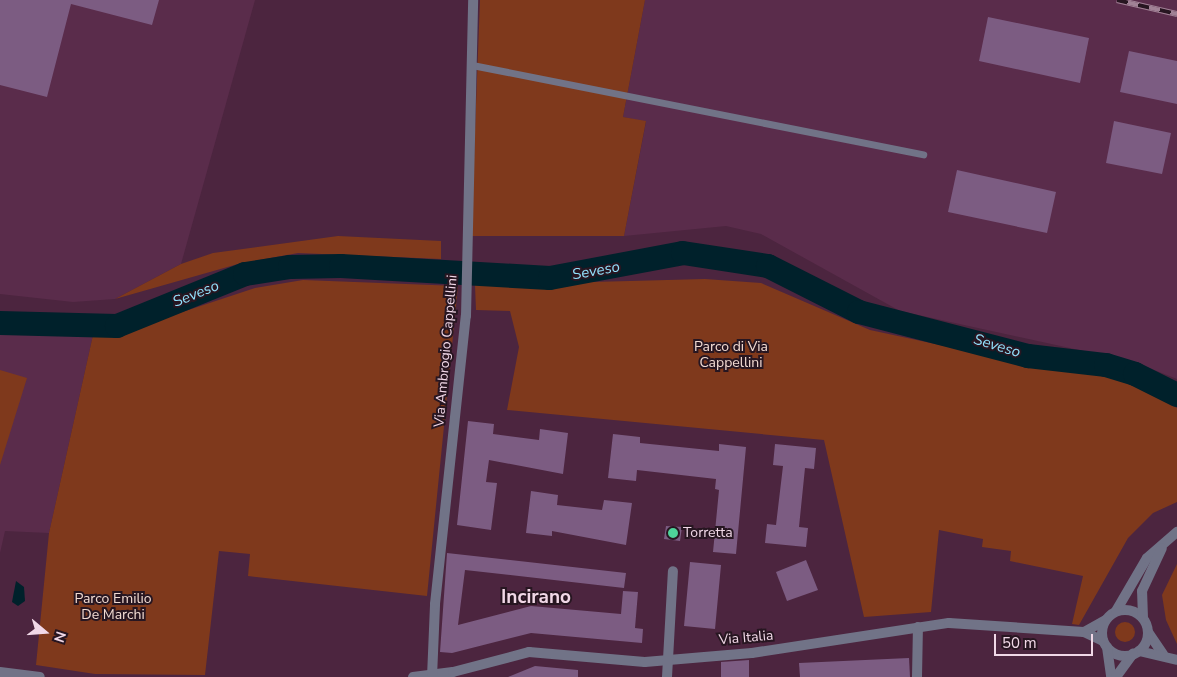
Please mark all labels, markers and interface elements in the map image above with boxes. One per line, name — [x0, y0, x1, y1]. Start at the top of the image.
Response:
water label: Seveso — [571, 258, 621, 284]
street label: Via Ambrogio Cappellini — [431, 274, 461, 428]
water label: Seveso — [170, 277, 222, 311]
water label: Seveso — [971, 330, 1023, 362]
park label: Parco di Via Cappellini — [694, 339, 768, 372]
place label: Torretta — [683, 525, 733, 541]
marker: Torretta — [667, 527, 679, 539]
district label: Incirano — [501, 587, 571, 609]
park label: Parco Emilio De Marchi — [74, 591, 152, 624]
north arrow — [20, 607, 70, 657]
scale bar — [997, 624, 1096, 656]
street label: Via Italia — [718, 627, 774, 649]
text: N — [49, 629, 70, 645]
text: 50 m — [1002, 633, 1037, 653]

